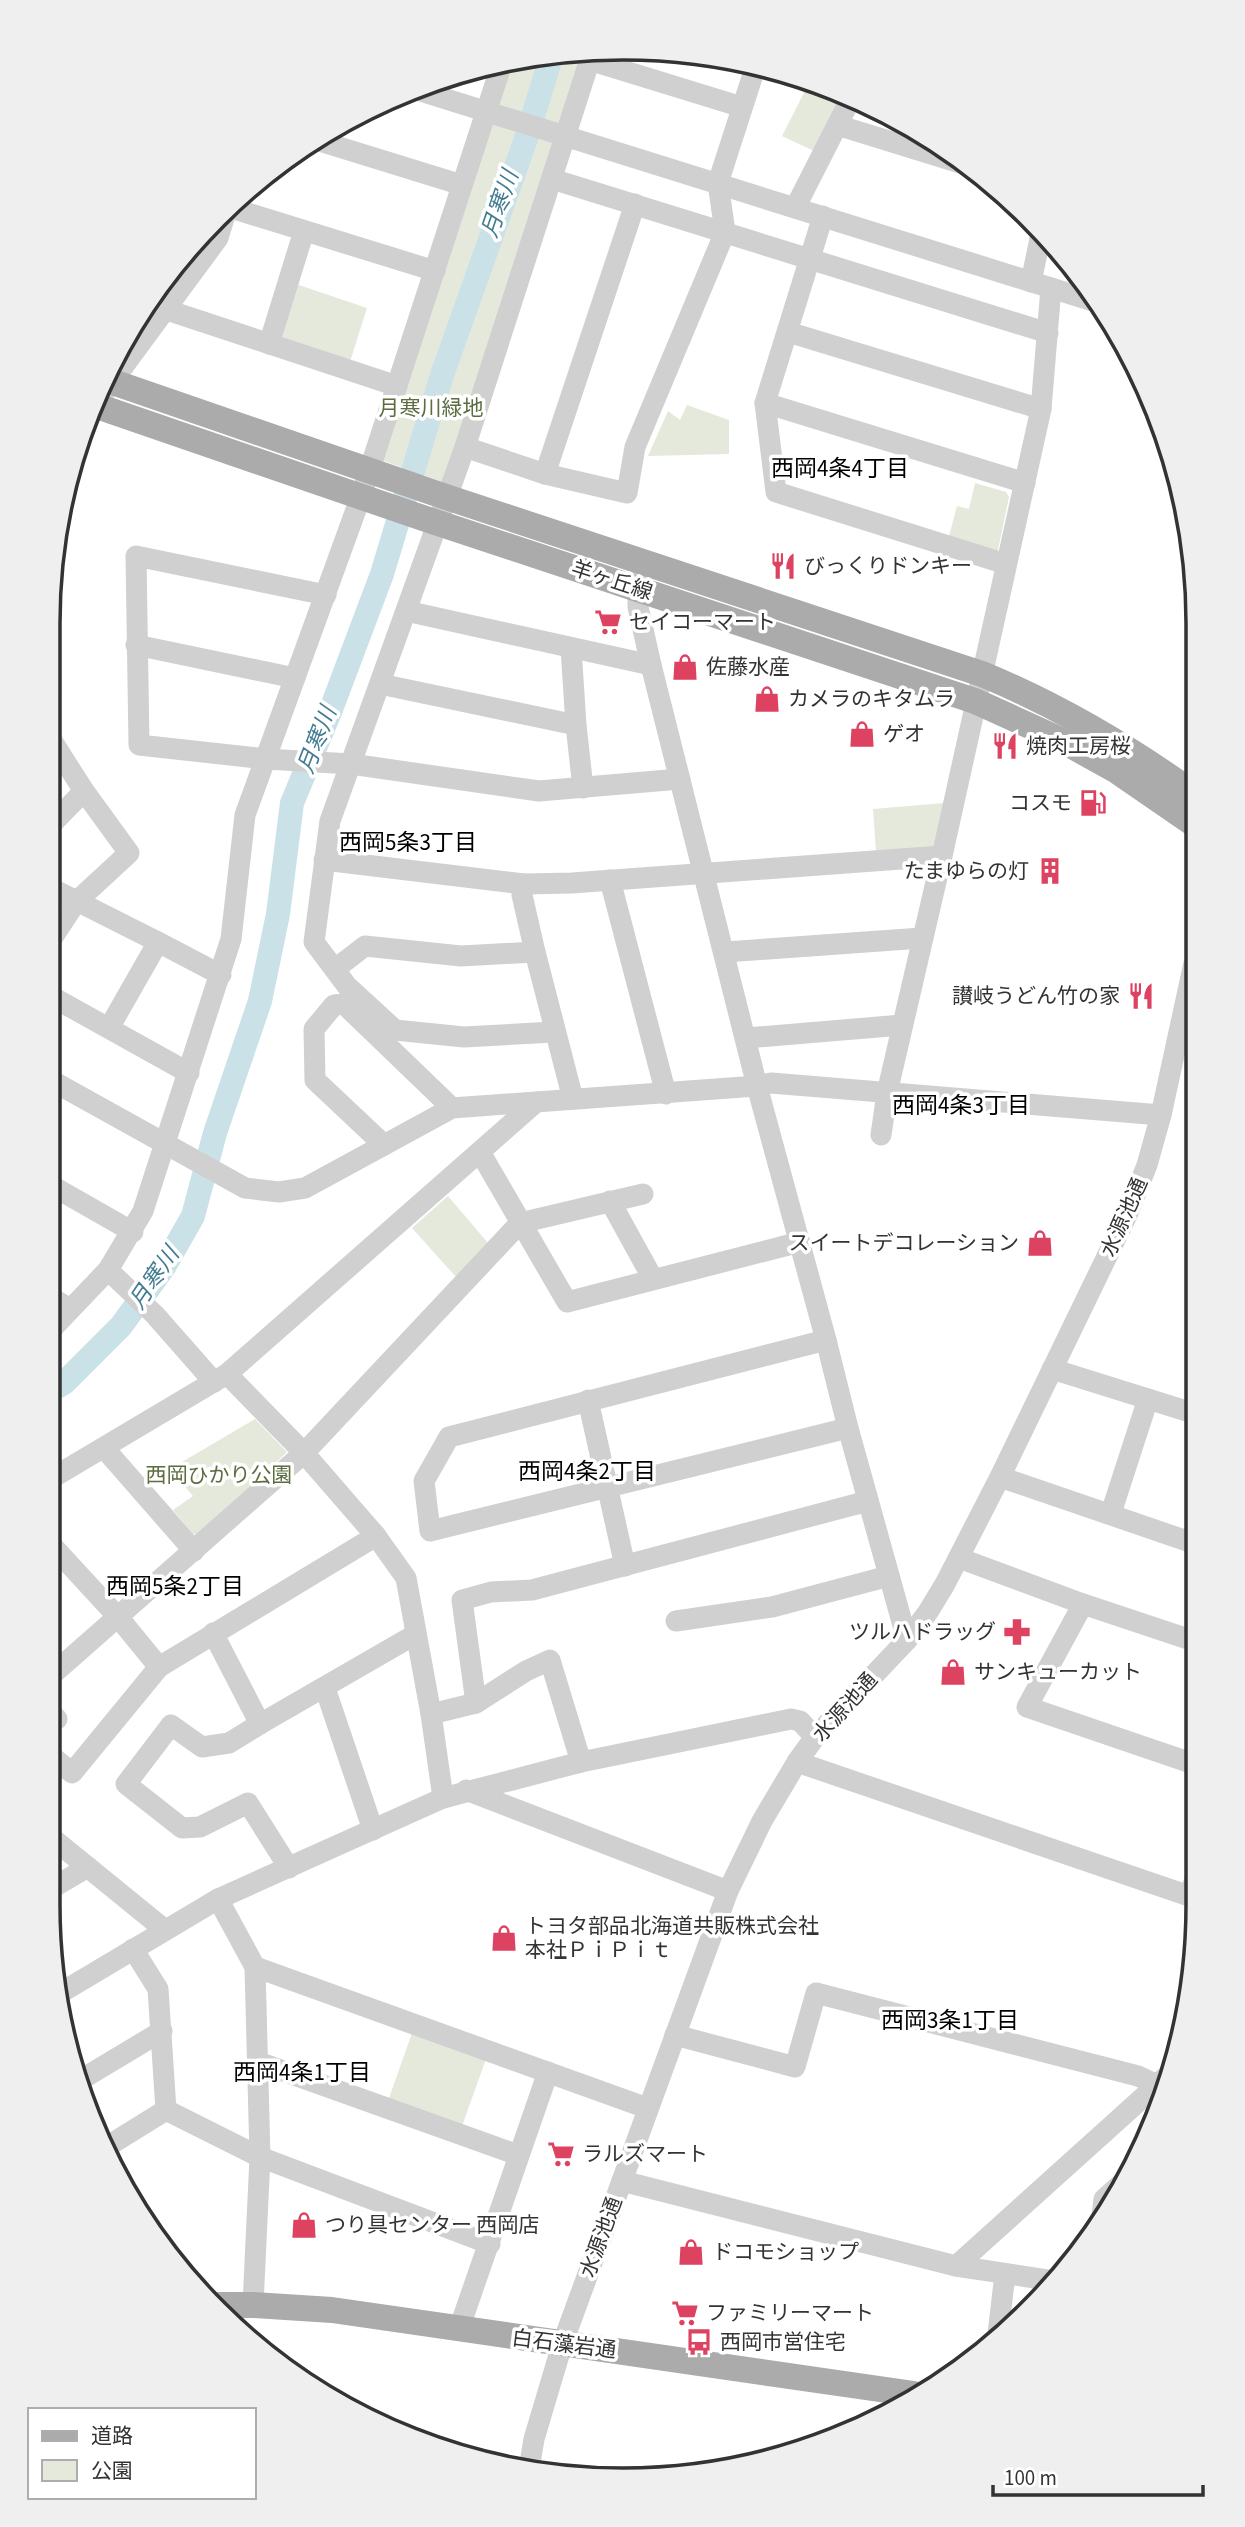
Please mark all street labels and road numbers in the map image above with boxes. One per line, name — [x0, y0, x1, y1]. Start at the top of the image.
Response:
street label: 羊ヶ丘線 — [567, 553, 657, 607]
street label: 水源池通 — [1093, 1173, 1155, 1261]
street label: 水源池通 — [806, 1666, 884, 1748]
street label: 水源池通 — [573, 2192, 629, 2282]
street label: 白石藻岩通 — [510, 2323, 618, 2365]

